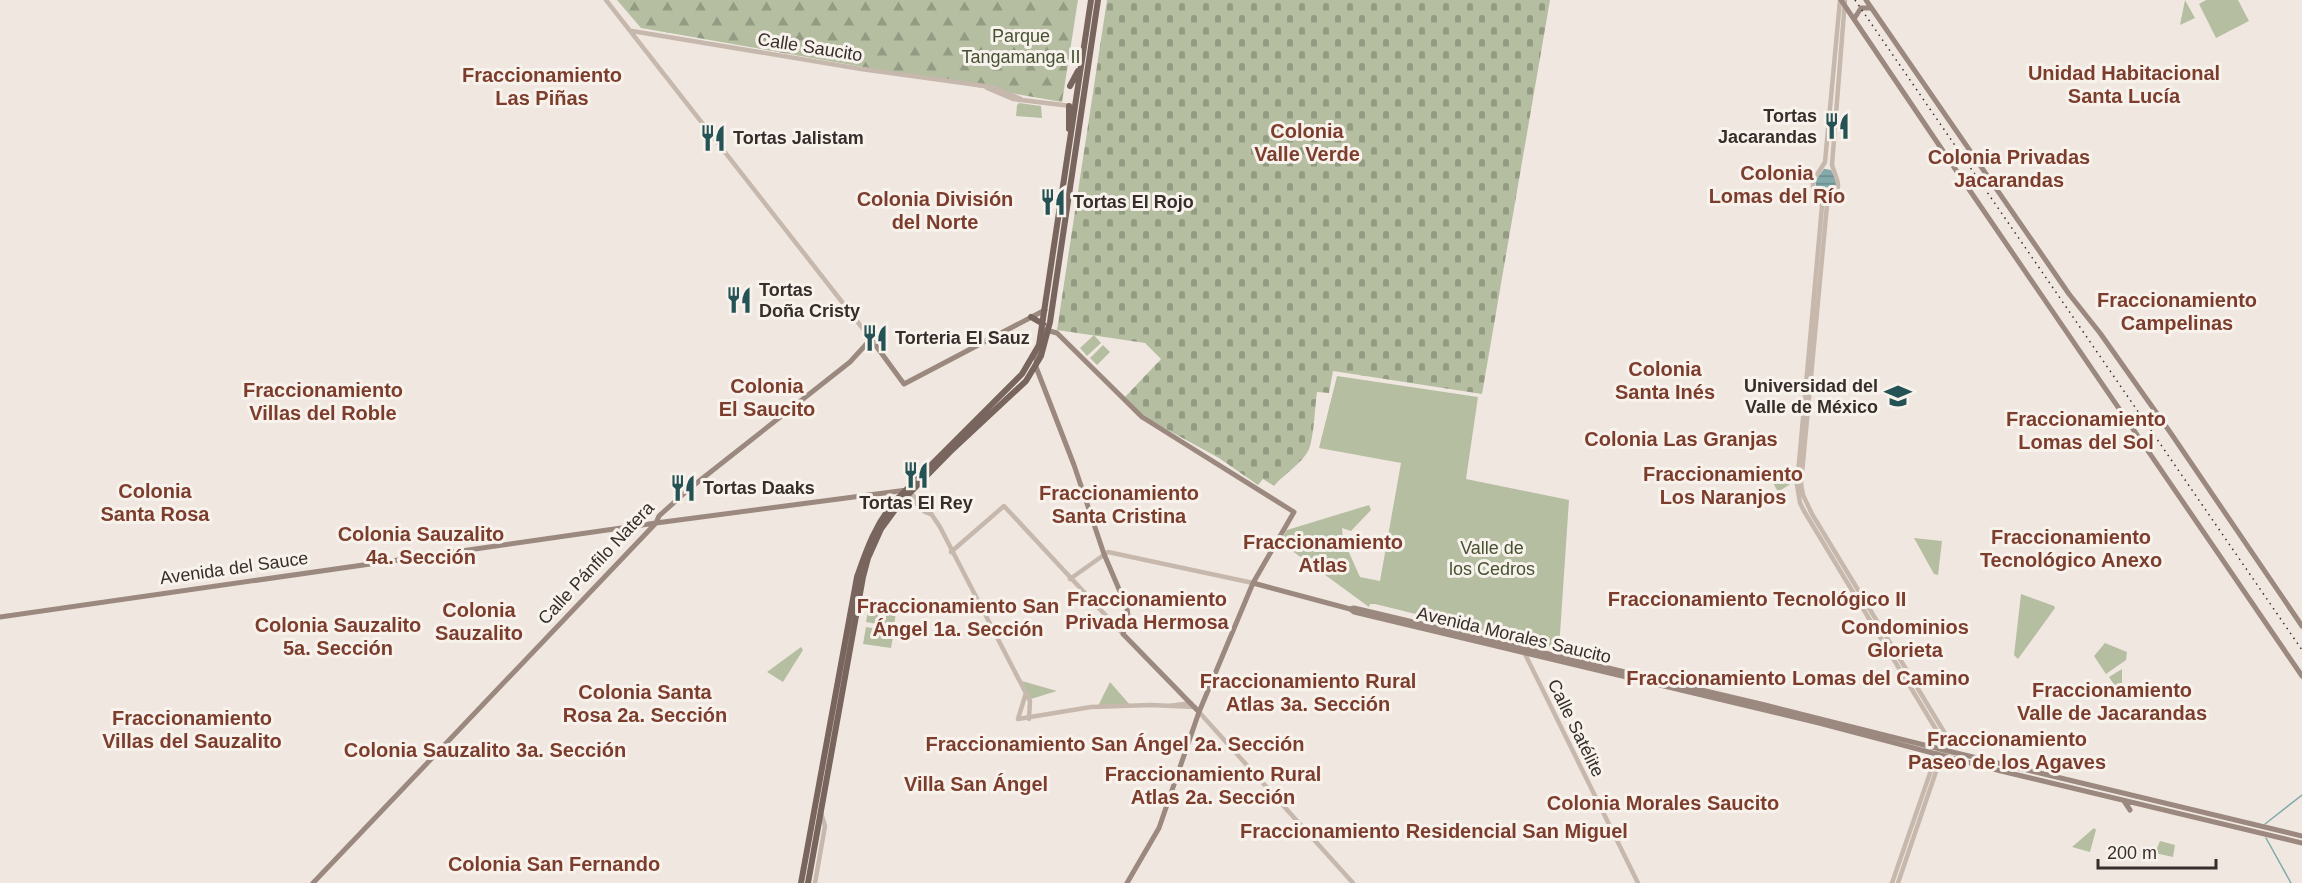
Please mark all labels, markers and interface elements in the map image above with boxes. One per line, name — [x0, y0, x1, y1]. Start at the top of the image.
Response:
park label: Parque Tangamanga II — [961, 26, 1081, 67]
street label: Calle Saucito — [756, 29, 864, 65]
district label: Unidad Habitacional Santa Lucía — [2028, 62, 2220, 107]
district label: Fraccionamiento Las Piñas — [462, 64, 622, 109]
place label: Tortas Jacarandas — [1718, 106, 1817, 147]
restaurant icon: Tortas Jacarandas — [1822, 111, 1852, 141]
district label: Colonia Valle Verde — [1254, 120, 1360, 165]
restaurant icon: Tortas Jalistam — [698, 123, 728, 153]
place label: Tortas Jalistam — [733, 128, 864, 148]
district label: Colonia Privadas Jacarandas — [1928, 146, 2090, 191]
district label: Colonia Lomas del Río — [1709, 162, 1845, 207]
restaurant icon: Tortas El Rojo — [1038, 187, 1068, 217]
district label: Colonia División del Norte — [857, 188, 1013, 233]
place label: Tortas El Rojo — [1073, 192, 1194, 212]
place label: Tortas Doña Cristy — [759, 280, 860, 321]
restaurant icon: Tortas Doña Cristy — [724, 285, 754, 315]
district label: Fraccionamiento Campelinas — [2097, 289, 2257, 334]
restaurant icon: Torteria El Sauz — [860, 323, 890, 353]
place label: Torteria El Sauz — [895, 328, 1030, 348]
district label: Colonia Santa Inés — [1615, 358, 1715, 403]
district label: Colonia El Saucito — [719, 375, 815, 420]
place label: Universidad del Valle de México — [1744, 376, 1878, 417]
district label: Fraccionamiento Villas del Roble — [243, 379, 403, 424]
school or university icon: Universidad del Valle de México — [1883, 381, 1913, 411]
district label: Fraccionamiento Lomas del Sol — [2006, 408, 2166, 453]
district label: Colonia Las Granjas — [1584, 428, 1778, 450]
restaurant icon: Tortas El Rey — [901, 460, 931, 490]
district label: Fraccionamiento Los Naranjos — [1643, 463, 1803, 508]
restaurant icon: Tortas Daaks — [668, 473, 698, 503]
place label: Tortas Daaks — [703, 478, 815, 498]
district label: Colonia Santa Rosa — [101, 480, 210, 525]
district label: Fraccionamiento Santa Cristina — [1039, 482, 1199, 527]
place label: Tortas El Rey — [859, 493, 973, 513]
street label: Calle Pánfilo Natera — [534, 497, 659, 628]
district label: Colonia Sauzalito 4a. Sección — [338, 523, 504, 568]
district label: Fraccionamiento Tecnológico Anexo — [1980, 526, 2162, 571]
district label: Fraccionamiento Atlas — [1243, 531, 1403, 576]
park label: Valle de los Cedros — [1449, 538, 1535, 579]
street label: Avenida del Sauce — [158, 548, 310, 588]
district label: Fraccionamiento Privada Hermosa — [1065, 588, 1230, 633]
district label: Fraccionamiento Tecnológico II — [1608, 588, 1906, 610]
district label: Fraccionamiento San Ángel 1a. Sección — [857, 595, 1059, 640]
district label: Colonia Sauzalito — [435, 599, 523, 644]
street label: Avenida Morales Saucito — [1415, 603, 1613, 667]
district label: Colonia Sauzalito 5a. Sección — [255, 614, 421, 659]
district label: Condominios Glorieta — [1841, 616, 1969, 661]
district label: Fraccionamiento Lomas del Camino — [1626, 667, 1970, 689]
district label: Fraccionamiento Rural Atlas 3a. Sección — [1200, 670, 1416, 715]
street label: Calle Satélite — [1544, 676, 1608, 780]
district label: Fraccionamiento Valle de Jacarandas — [2017, 679, 2207, 724]
district label: Colonia Santa Rosa 2a. Sección — [563, 681, 727, 726]
district label: Fraccionamiento Villas del Sauzalito — [102, 707, 282, 752]
district label: Fraccionamiento Paseo de los Agaves — [1908, 728, 2106, 773]
district label: Fraccionamiento San Ángel 2a. Sección — [925, 733, 1305, 755]
district label: Colonia Sauzalito 3a. Sección — [344, 739, 626, 761]
district label: Fraccionamiento Rural Atlas 2a. Sección — [1105, 763, 1321, 808]
district label: Villa San Ángel — [904, 773, 1048, 795]
district label: Colonia Morales Saucito — [1547, 792, 1779, 814]
district label: Fraccionamiento Residencial San Miguel — [1240, 820, 1628, 842]
scale bar — [2098, 832, 2216, 870]
text: 200 m — [2107, 843, 2157, 863]
district label: Colonia San Fernando — [448, 853, 660, 875]

